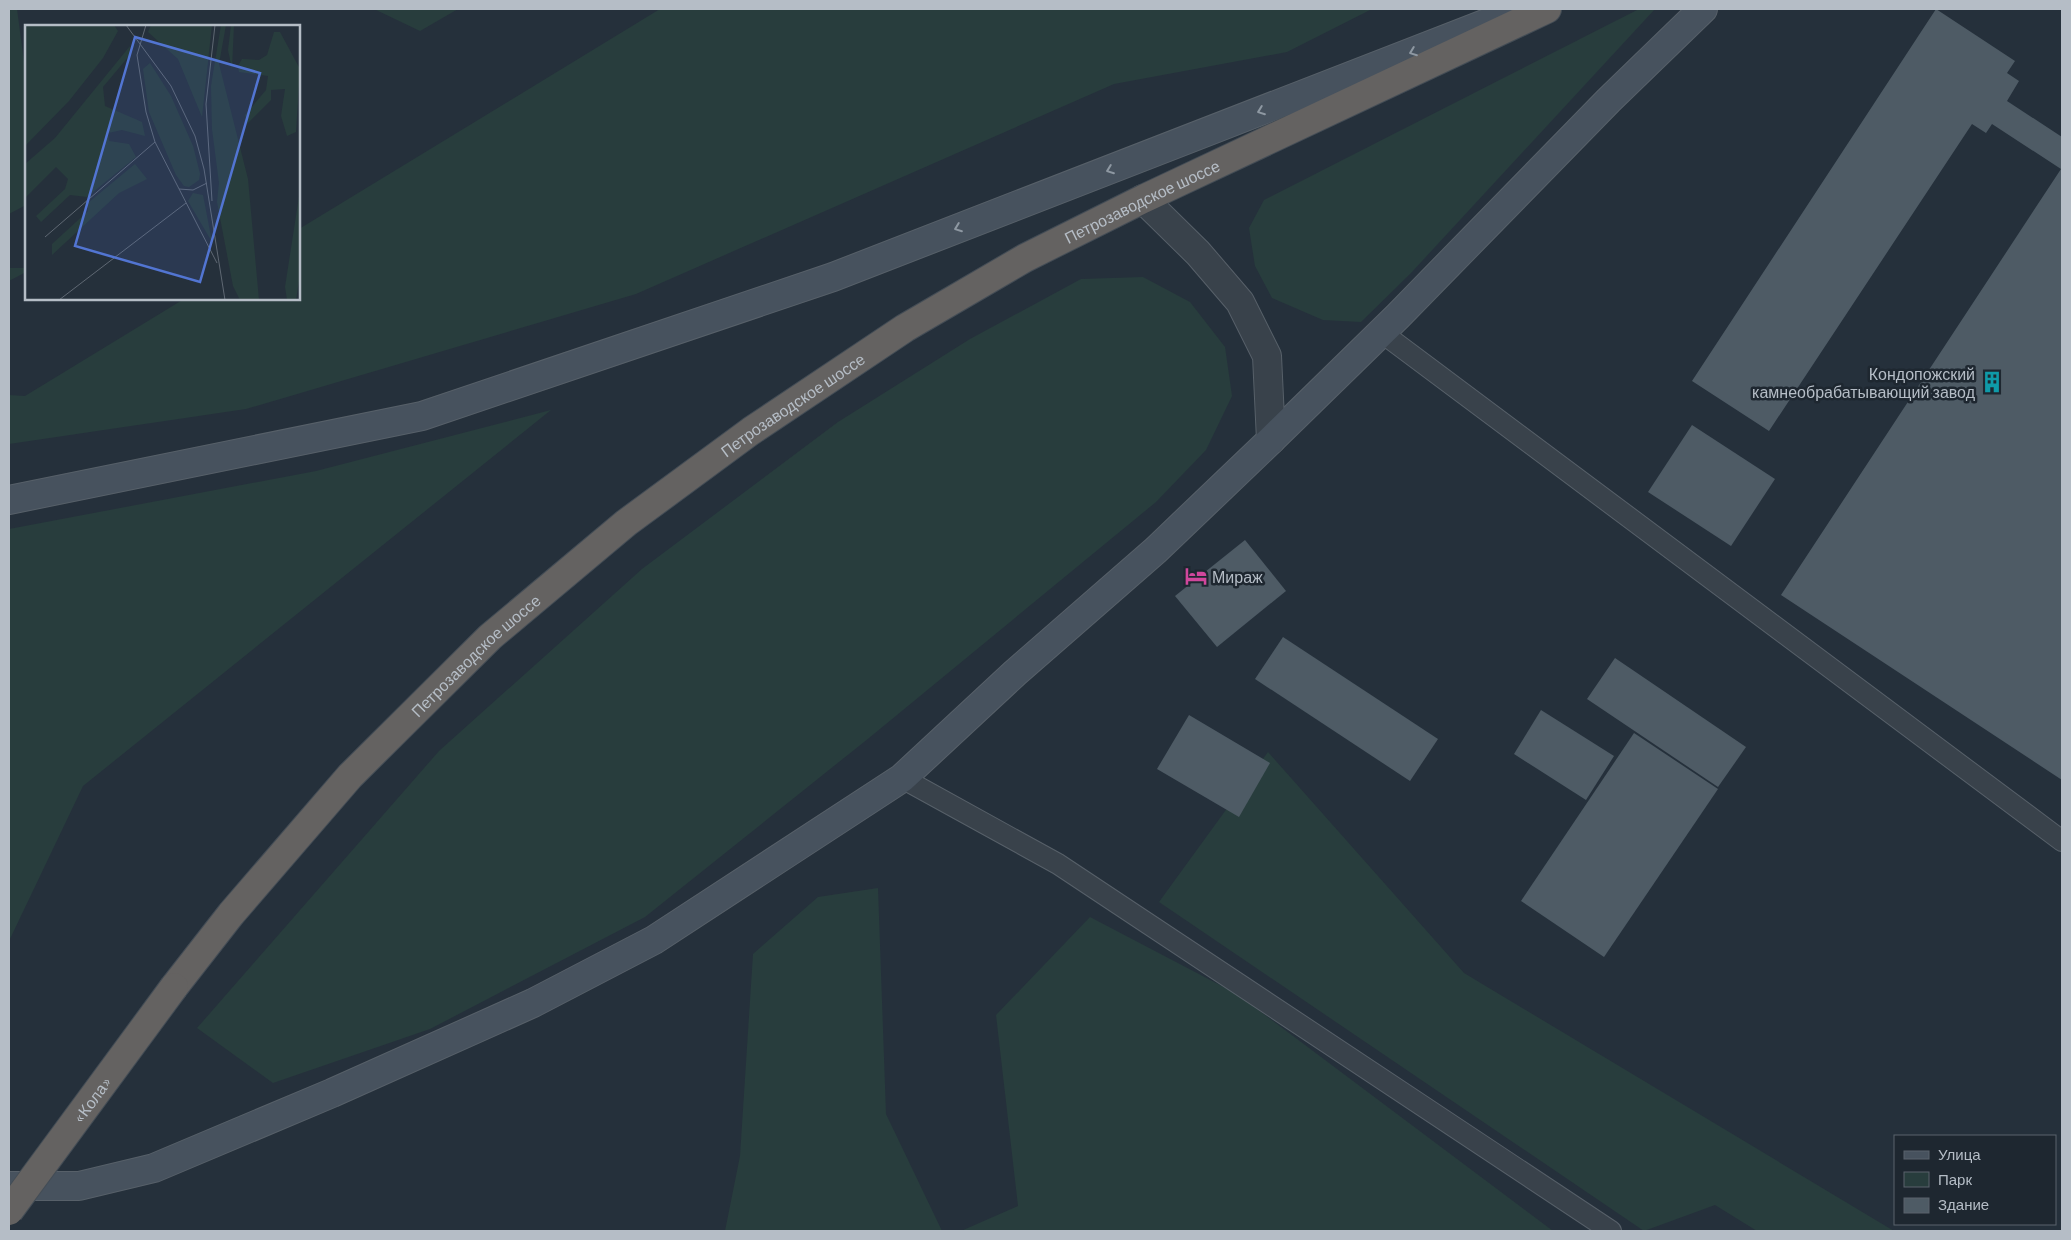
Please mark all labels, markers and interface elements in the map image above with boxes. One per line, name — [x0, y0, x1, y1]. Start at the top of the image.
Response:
inset map — [25, 25, 300, 300]
one-way arrow — [1409, 46, 1418, 56]
one-way arrow — [1257, 105, 1266, 115]
street label: Петрозаводское шоссе — [1061, 155, 1222, 246]
one-way arrow — [1106, 163, 1115, 174]
one-way arrow — [955, 223, 963, 233]
street label: Петрозаводское шоссе — [716, 348, 868, 460]
place label: Кондопожский камнеобрабатывающий завод — [1752, 364, 1976, 401]
building icon: Кондопожский камнеобрабатывающий завод — [1979, 369, 2005, 395]
hotel icon: Мираж — [1183, 563, 1209, 589]
place label: Мираж — [1212, 567, 1263, 586]
street label: Петрозаводское шоссе — [407, 590, 544, 720]
street label: «Кола» — [68, 1072, 115, 1126]
legend — [1894, 1135, 2056, 1225]
text: Улица — [1938, 1145, 1981, 1163]
text: Парк — [1938, 1170, 1972, 1188]
text: Здание — [1938, 1195, 1989, 1213]

